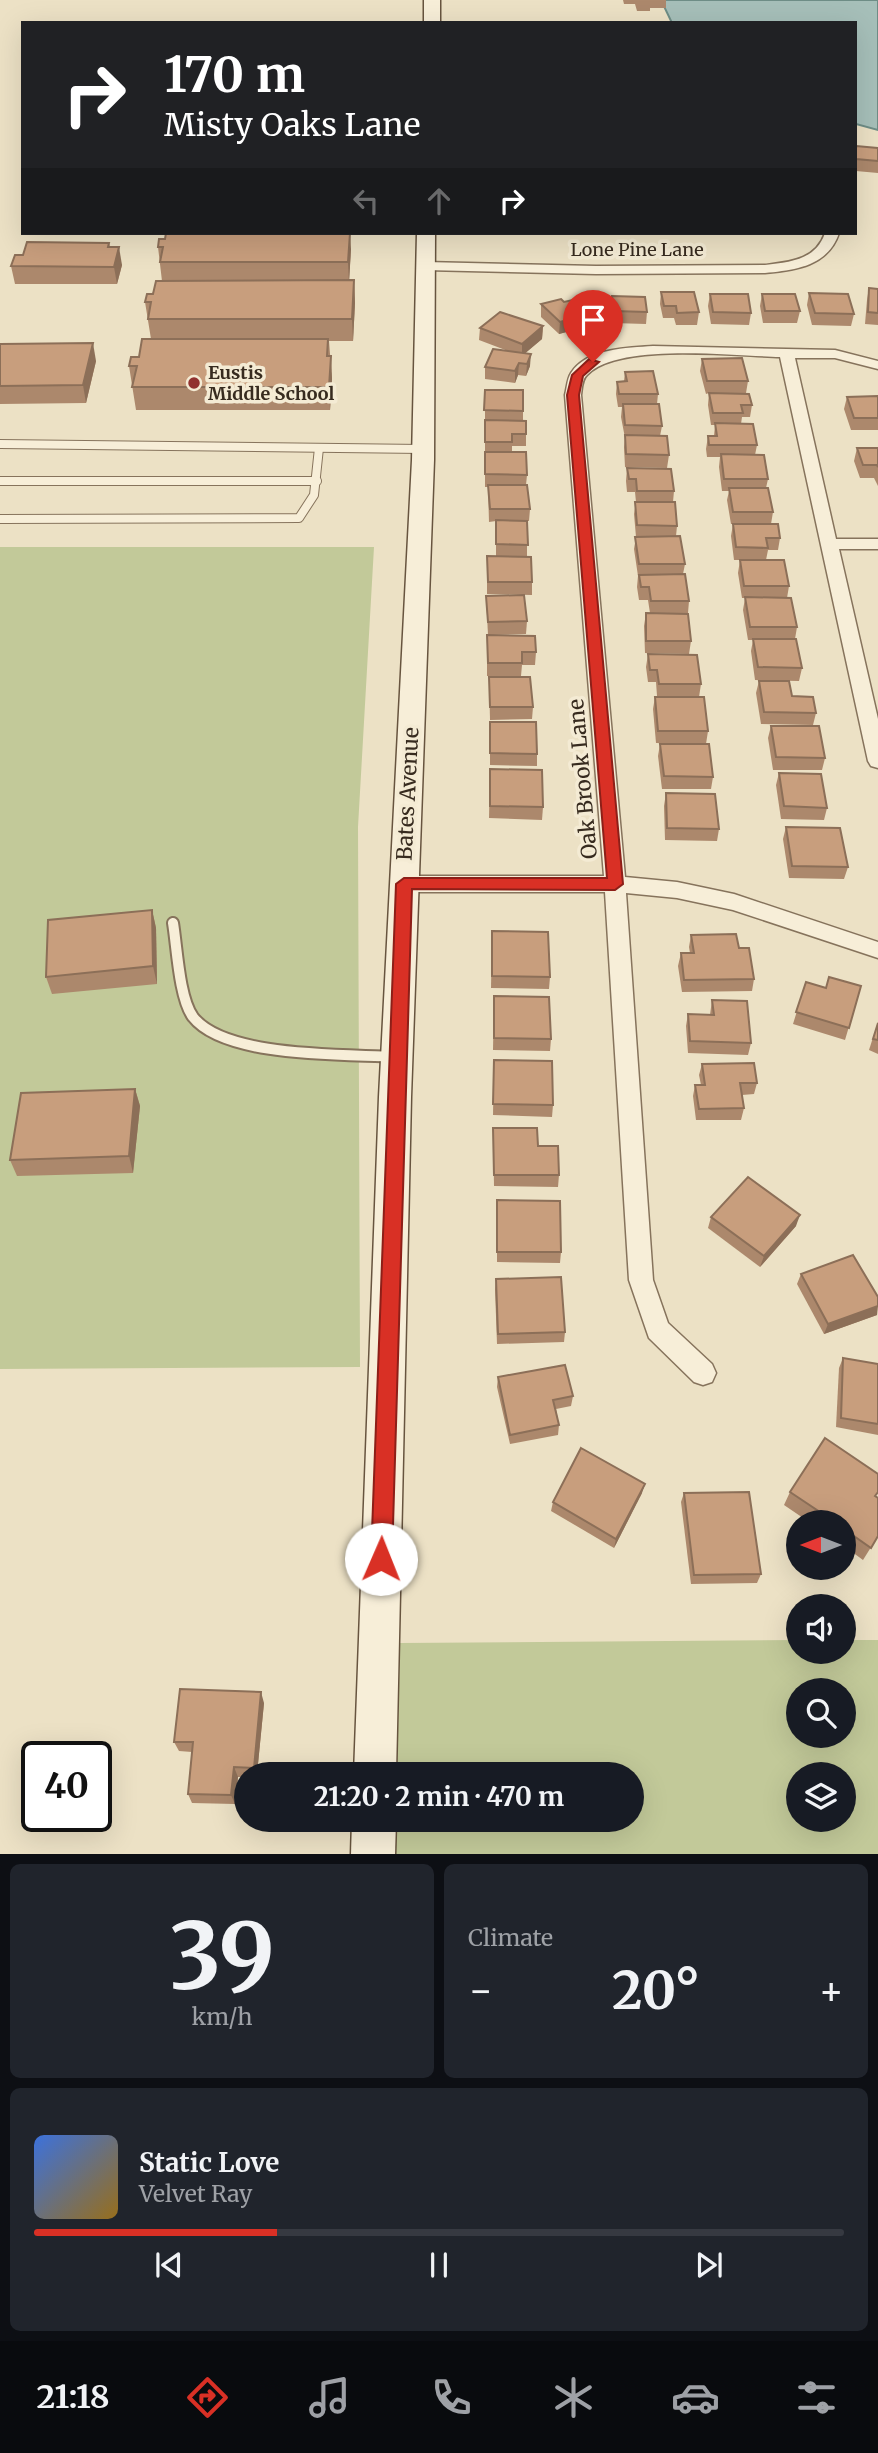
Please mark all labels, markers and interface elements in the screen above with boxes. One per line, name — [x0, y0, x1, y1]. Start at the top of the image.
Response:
text: 170 m — [164, 44, 305, 105]
icon: right — [49, 49, 140, 140]
text: Misty Oaks Lane — [164, 105, 420, 145]
icon: left — [347, 182, 385, 220]
icon: ahead — [420, 182, 458, 220]
icon: right — [493, 182, 531, 220]
street label: Lone Pine Lane — [570, 238, 704, 261]
pin — [563, 290, 623, 362]
icon: arrive — [574, 301, 612, 339]
place label: Eustis Middle School — [208, 361, 334, 405]
marker: Eustis Middle School — [186, 375, 202, 391]
street label: Oak Brook Lane — [562, 698, 603, 860]
street label: Bates Avenue — [391, 727, 424, 861]
north arrow — [786, 1510, 856, 1580]
map controls — [786, 1510, 856, 1832]
position arrow — [344, 1522, 418, 1596]
button: sound — [786, 1594, 856, 1664]
button: search — [786, 1678, 856, 1748]
speed limit sign: 40 — [21, 1741, 112, 1832]
button: layers — [786, 1762, 856, 1832]
text: 21:20 · 2 min · 470 m — [314, 1780, 564, 1813]
text: 39 — [169, 1899, 275, 2014]
text: Climate — [468, 1923, 553, 1952]
text: 20° — [612, 1958, 700, 2023]
text: − — [468, 1967, 493, 2014]
text: + — [819, 1967, 844, 2014]
text: km/h — [192, 2002, 252, 2031]
text: Static Love — [139, 2146, 279, 2179]
text: Velvet Ray — [139, 2179, 252, 2208]
icon: previous — [150, 2246, 188, 2284]
icon: pause — [420, 2246, 458, 2284]
icon: next — [690, 2246, 728, 2284]
icon: directions — [183, 2373, 232, 2422]
icon: music — [305, 2373, 354, 2422]
icon: phone — [427, 2373, 476, 2422]
icon: climate — [549, 2373, 598, 2422]
icon: car — [671, 2373, 720, 2422]
icon: filters — [792, 2373, 841, 2422]
text: 21:18 — [36, 2377, 110, 2417]

